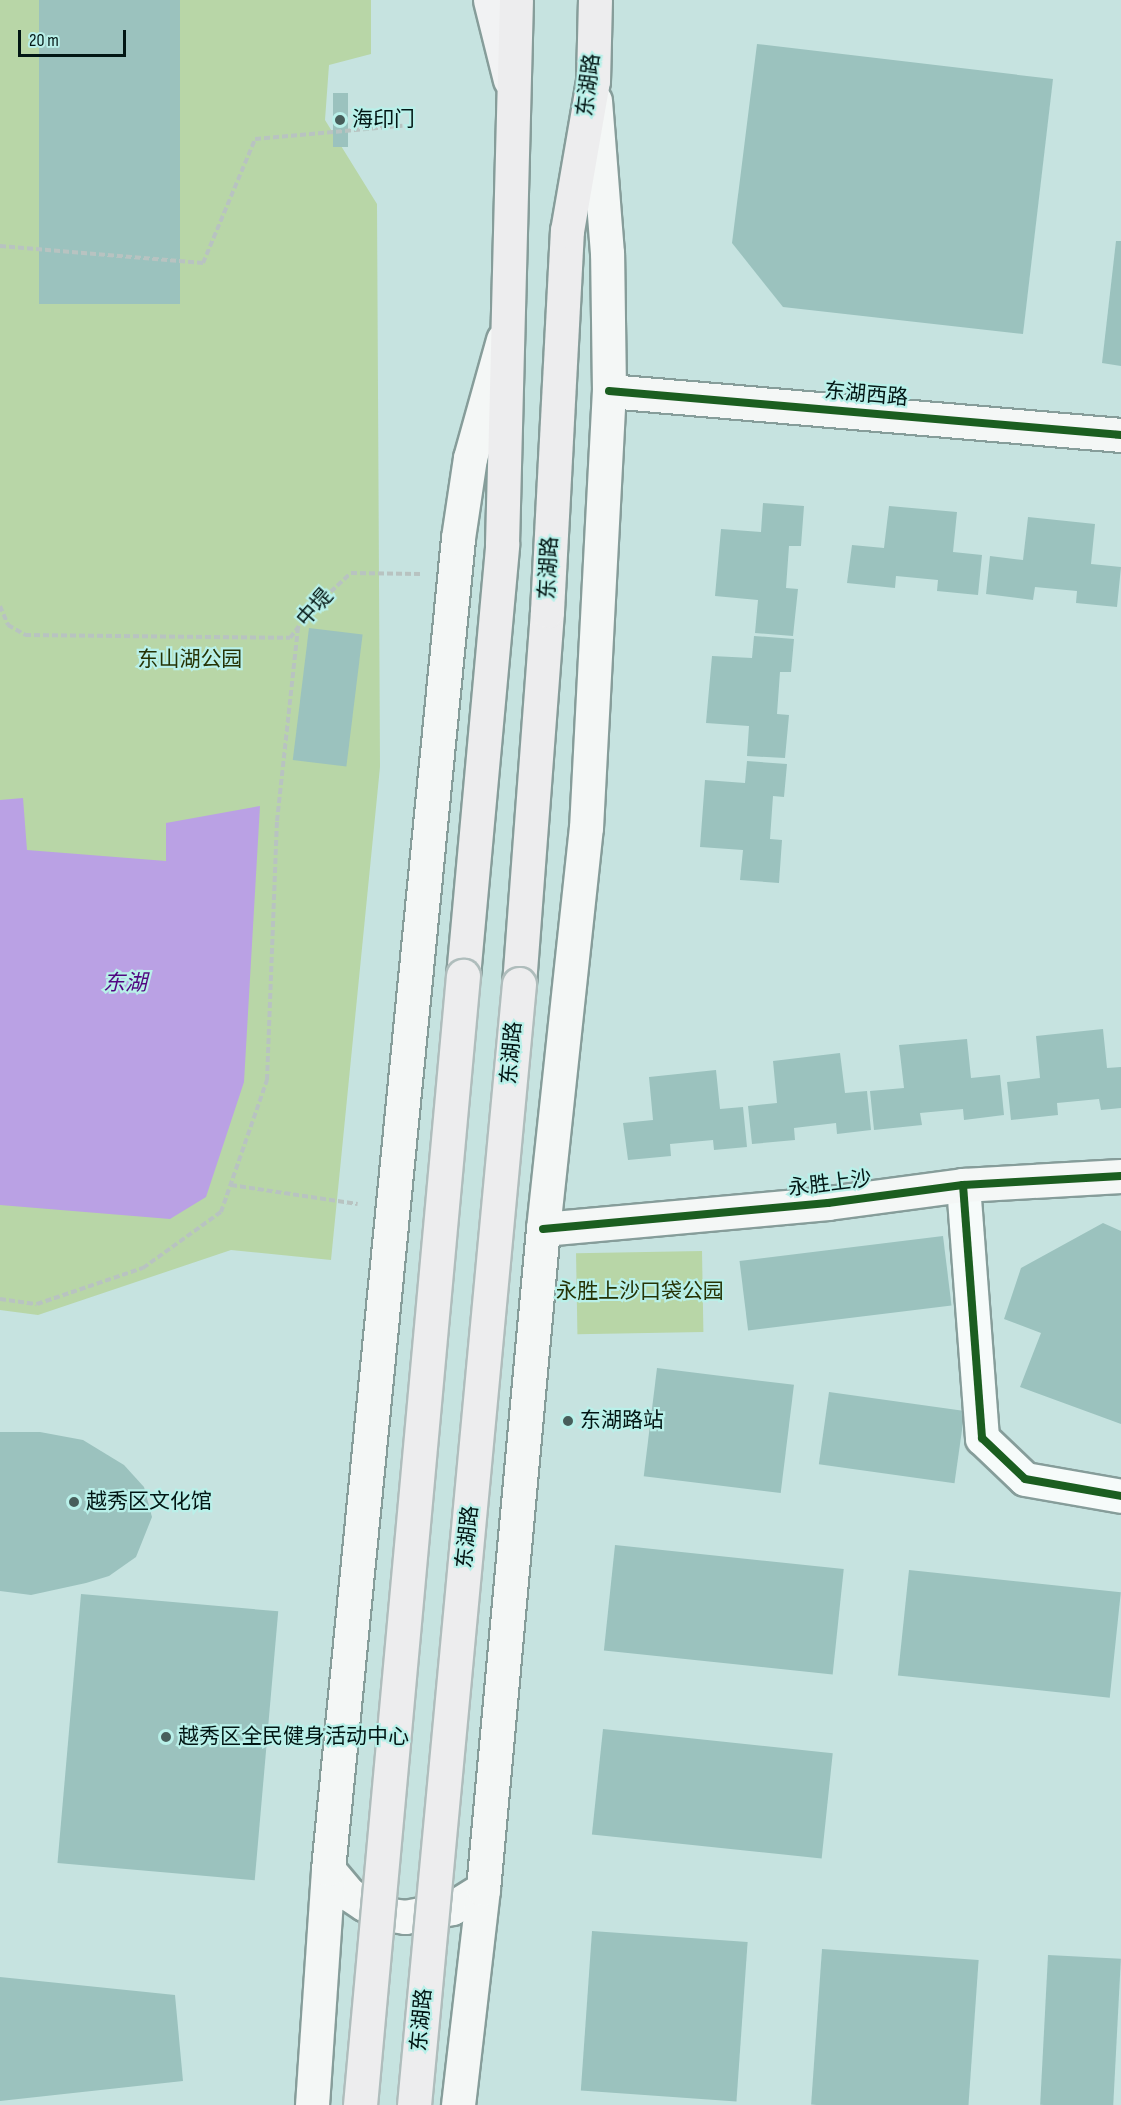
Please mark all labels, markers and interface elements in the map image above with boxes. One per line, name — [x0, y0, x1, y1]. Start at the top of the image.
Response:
scale bar — [21, 18, 129, 56]
text: 20 m — [29, 30, 59, 51]
street label: 东湖路 — [573, 52, 605, 118]
place label: 海印门 — [352, 107, 415, 133]
marker: 海印门 — [333, 113, 347, 127]
street label: 东湖西路 — [823, 379, 909, 411]
street label: 东湖路 — [535, 536, 563, 600]
street label: 中堤 — [292, 584, 338, 632]
park label: 东山湖公园 — [138, 647, 242, 673]
water label: 东湖 — [103, 971, 147, 997]
street label: 东湖路 — [497, 1021, 527, 1085]
street label: 永胜上沙 — [787, 1166, 873, 1202]
park label: 永胜上沙口袋公园 — [556, 1279, 724, 1305]
place label: 东湖路站 — [580, 1408, 664, 1434]
marker: 东湖路站 — [561, 1414, 575, 1428]
place label: 越秀区文化馆 — [86, 1489, 212, 1515]
marker: 越秀区文化馆 — [67, 1495, 81, 1509]
street label: 东湖路 — [452, 1504, 484, 1570]
place label: 越秀区全民健身活动中心 — [178, 1724, 409, 1750]
marker: 越秀区全民健身活动中心 — [159, 1730, 173, 1744]
street label: 东湖路 — [407, 1988, 437, 2052]

